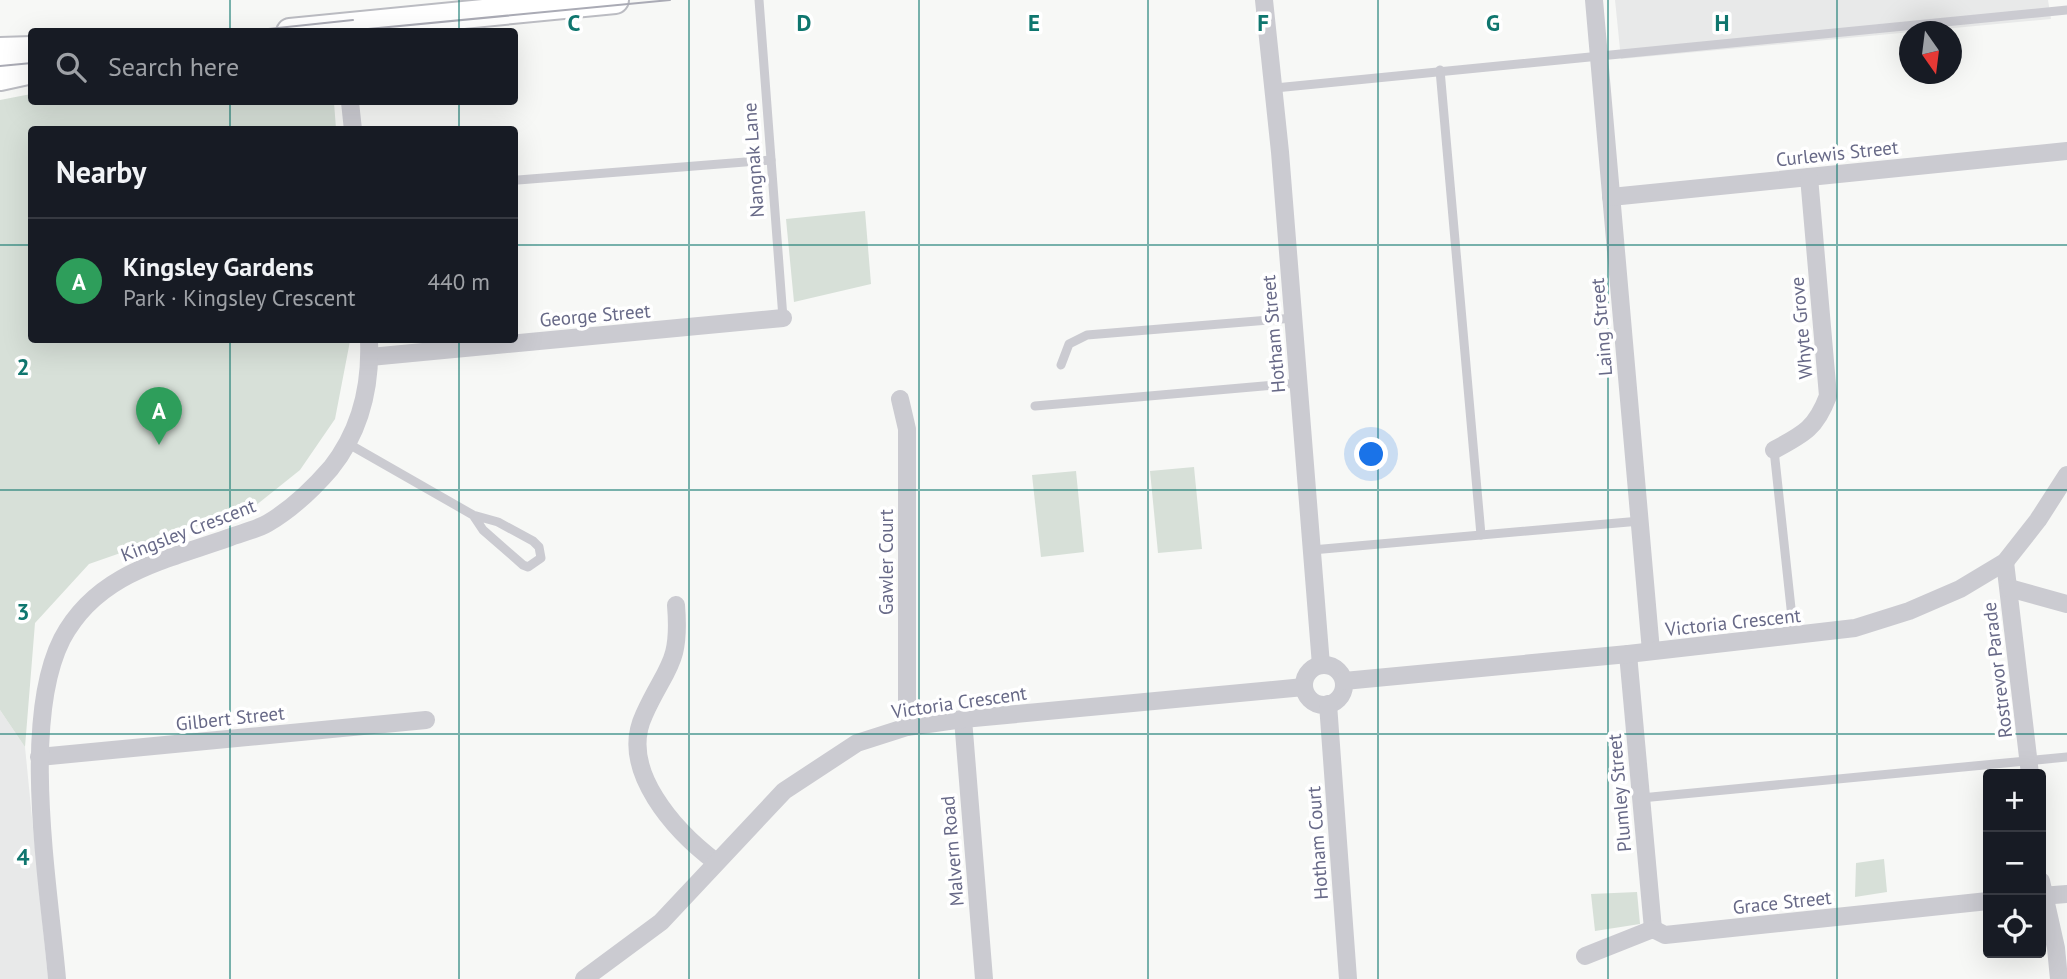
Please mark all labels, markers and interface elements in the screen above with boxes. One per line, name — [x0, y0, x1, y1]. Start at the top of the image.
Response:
text: C — [568, 8, 581, 37]
text: D — [797, 8, 811, 37]
text: E — [1028, 8, 1040, 37]
text: F — [1257, 8, 1269, 37]
text: G — [1486, 8, 1500, 37]
text: H — [1715, 8, 1729, 37]
north arrow — [1899, 21, 1962, 84]
search box — [28, 28, 518, 105]
icon: search — [52, 48, 90, 86]
text: Search here — [108, 50, 239, 83]
street label: Nangnak Lane — [737, 102, 769, 218]
street label: Curlewis Street — [1775, 135, 1900, 171]
text: Nearby — [56, 152, 146, 191]
text: Kingsley Gardens — [123, 250, 314, 283]
text: A — [72, 267, 86, 296]
text: 440 m — [428, 267, 490, 296]
street label: Hotham Street — [1256, 274, 1290, 394]
street label: Whyte Grove — [1785, 276, 1817, 380]
street label: Laing Street — [1585, 277, 1617, 377]
text: Park · Kingsley Crescent — [123, 283, 356, 312]
street label: George Street — [539, 298, 652, 332]
text: 2 — [16, 352, 30, 381]
pin: A — [136, 387, 182, 445]
your location — [1354, 437, 1388, 471]
street label: Kingsley Crescent — [117, 493, 259, 567]
street label: Gawler Court — [874, 509, 898, 615]
text: 3 — [16, 597, 30, 626]
street label: Rostrevor Parade — [1977, 601, 2017, 739]
street label: Victoria Crescent — [1663, 603, 1803, 641]
street label: Victoria Crescent — [889, 681, 1029, 723]
street label: Gilbert Street — [174, 700, 286, 736]
street label: Plumley Street — [1602, 732, 1636, 853]
map controls — [1983, 769, 2046, 958]
button: + — [1983, 769, 2046, 832]
street label: Hotham Court — [1301, 785, 1333, 901]
street label: Malvern Road — [935, 795, 969, 907]
button: − — [1983, 832, 2046, 895]
text: 4 — [16, 842, 30, 871]
street label: Grace Street — [1732, 885, 1833, 919]
button: locate — [1983, 895, 2046, 958]

